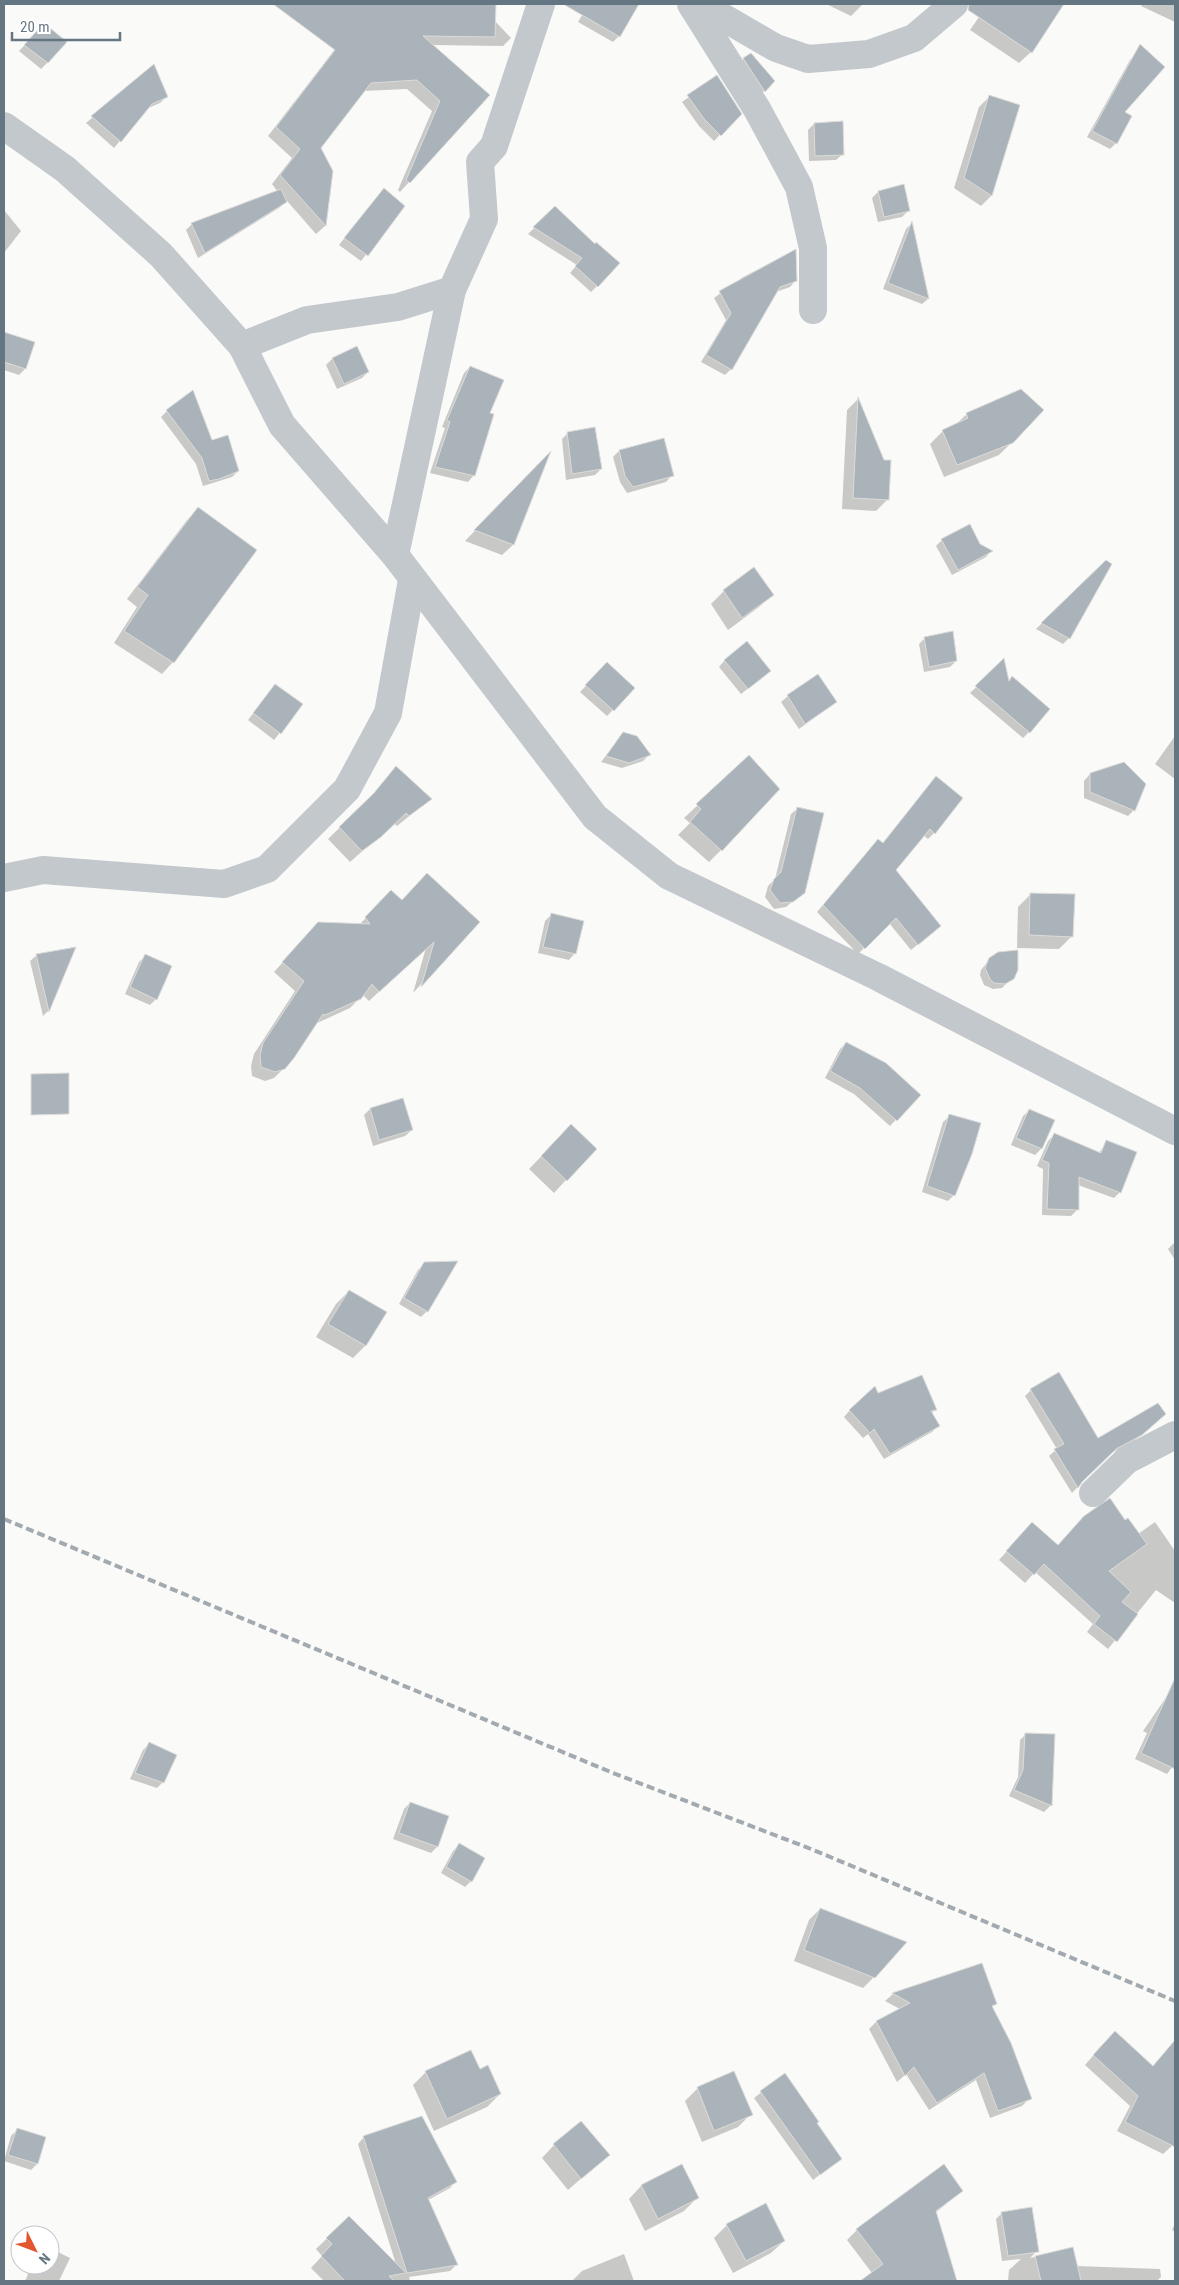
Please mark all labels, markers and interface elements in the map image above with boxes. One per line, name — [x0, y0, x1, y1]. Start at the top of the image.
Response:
scale bar — [12, 10, 120, 42]
text: 20 m — [20, 18, 50, 36]
north arrow — [10, 2225, 60, 2275]
text: N — [36, 2250, 53, 2267]

